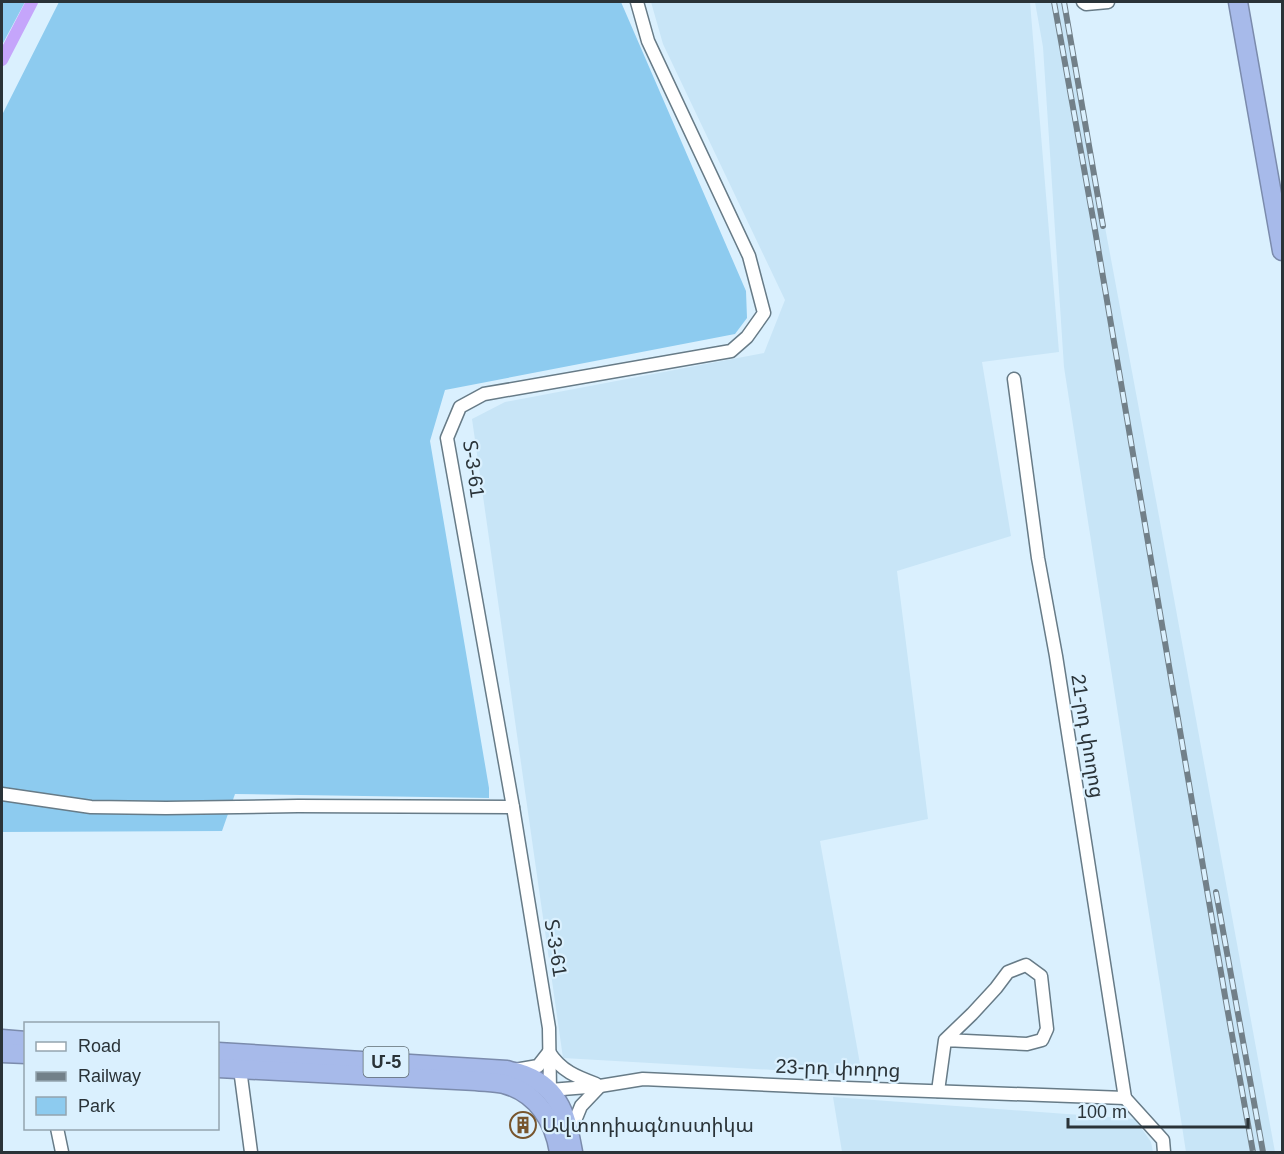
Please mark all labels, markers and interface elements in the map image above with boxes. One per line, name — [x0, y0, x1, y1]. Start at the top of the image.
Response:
street label: Տ-3-61 — [459, 439, 489, 499]
street label: 21-րդ փողոց — [1066, 672, 1109, 800]
street label: Տ-3-61 — [541, 918, 571, 978]
legend — [24, 1022, 219, 1130]
text: Road — [78, 1036, 121, 1056]
road number: Մ-5 — [364, 1047, 408, 1077]
street label: 23-րդ փողոց — [775, 1055, 901, 1082]
text: Railway — [78, 1066, 141, 1086]
scale bar — [1068, 1091, 1248, 1129]
text: Park — [78, 1096, 116, 1116]
text: 100 m — [1077, 1102, 1127, 1122]
building icon: Ավտոդիագնոստիկա — [508, 1110, 538, 1140]
place label: Ավտոդիագնոստիկա — [542, 1114, 754, 1137]

